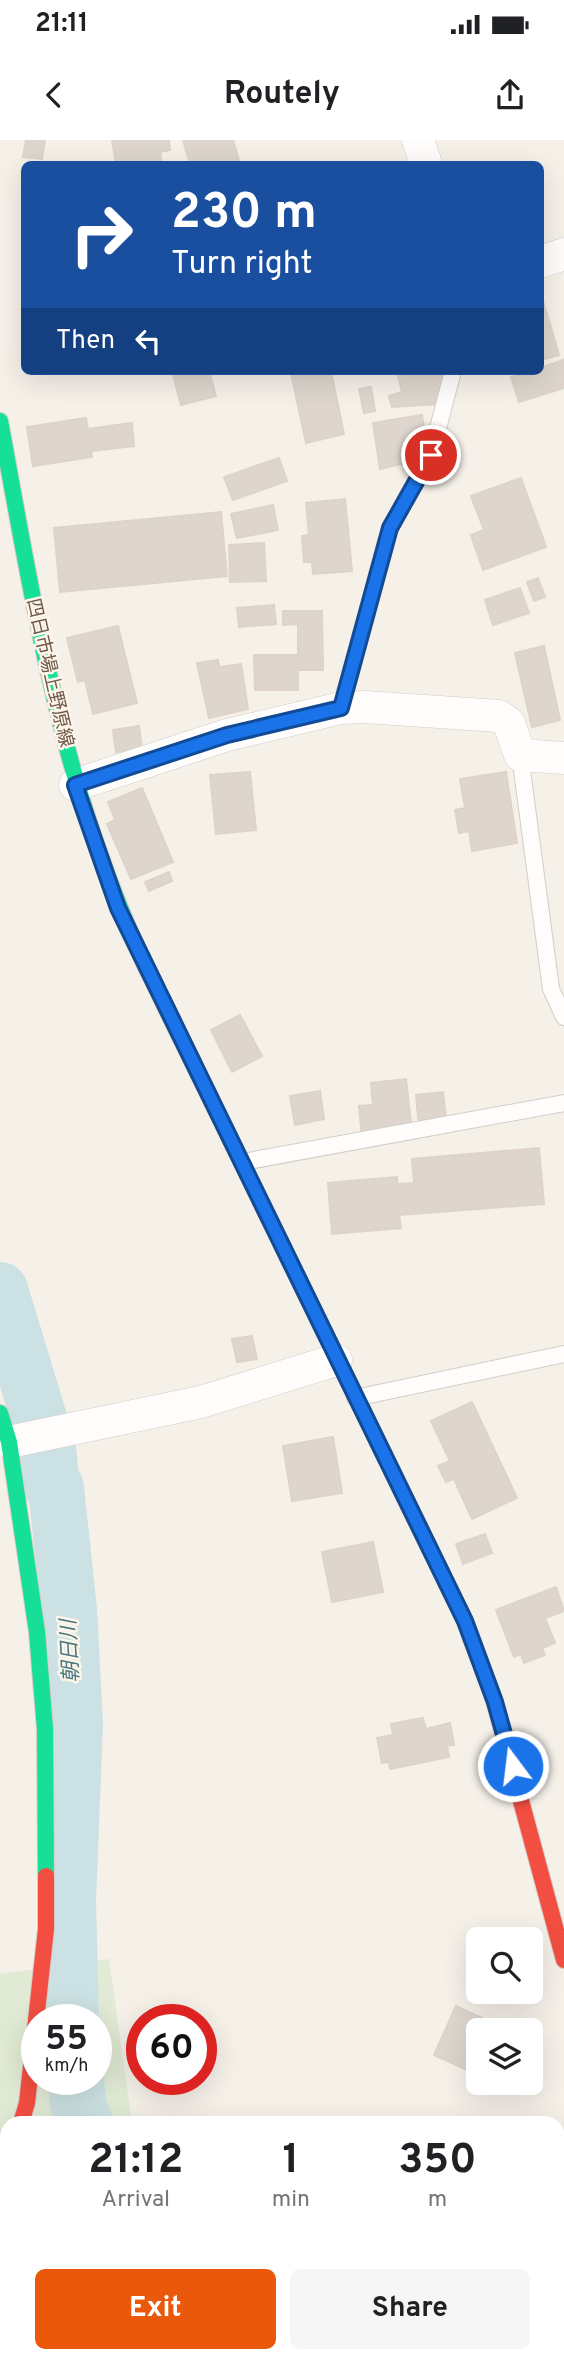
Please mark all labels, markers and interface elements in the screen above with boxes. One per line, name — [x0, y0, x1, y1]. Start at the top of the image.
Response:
text: 21:11 — [35, 8, 88, 41]
text: Routely — [224, 75, 340, 115]
icon: back — [35, 76, 73, 114]
icon: share — [491, 76, 529, 114]
text: 230 m — [171, 184, 317, 246]
icon: right — [56, 189, 147, 280]
text: Turn right — [171, 245, 313, 285]
icon: left — [129, 322, 167, 360]
text: Then — [56, 325, 115, 358]
pin — [401, 425, 461, 485]
icon: arrive — [412, 436, 450, 474]
street label: 四日市場上野原線 — [20, 596, 78, 750]
water label: 朝日川 — [56, 1617, 86, 1683]
position arrow — [476, 1729, 550, 1803]
map controls — [466, 1927, 543, 2095]
button: search — [466, 1927, 543, 2004]
speed limit sign: 60 — [126, 2004, 217, 2095]
text: 55 — [45, 2018, 88, 2062]
button: layers — [466, 2018, 543, 2095]
text: km/h — [45, 2055, 88, 2078]
text: 21:12 — [88, 2135, 183, 2188]
text: 1 — [282, 2135, 299, 2188]
text: 350 — [398, 2135, 477, 2188]
text: Arrival — [102, 2186, 170, 2215]
text: min — [272, 2186, 310, 2215]
text: m — [428, 2186, 447, 2215]
button: Exit — [35, 2269, 276, 2349]
button: Share — [290, 2269, 530, 2349]

